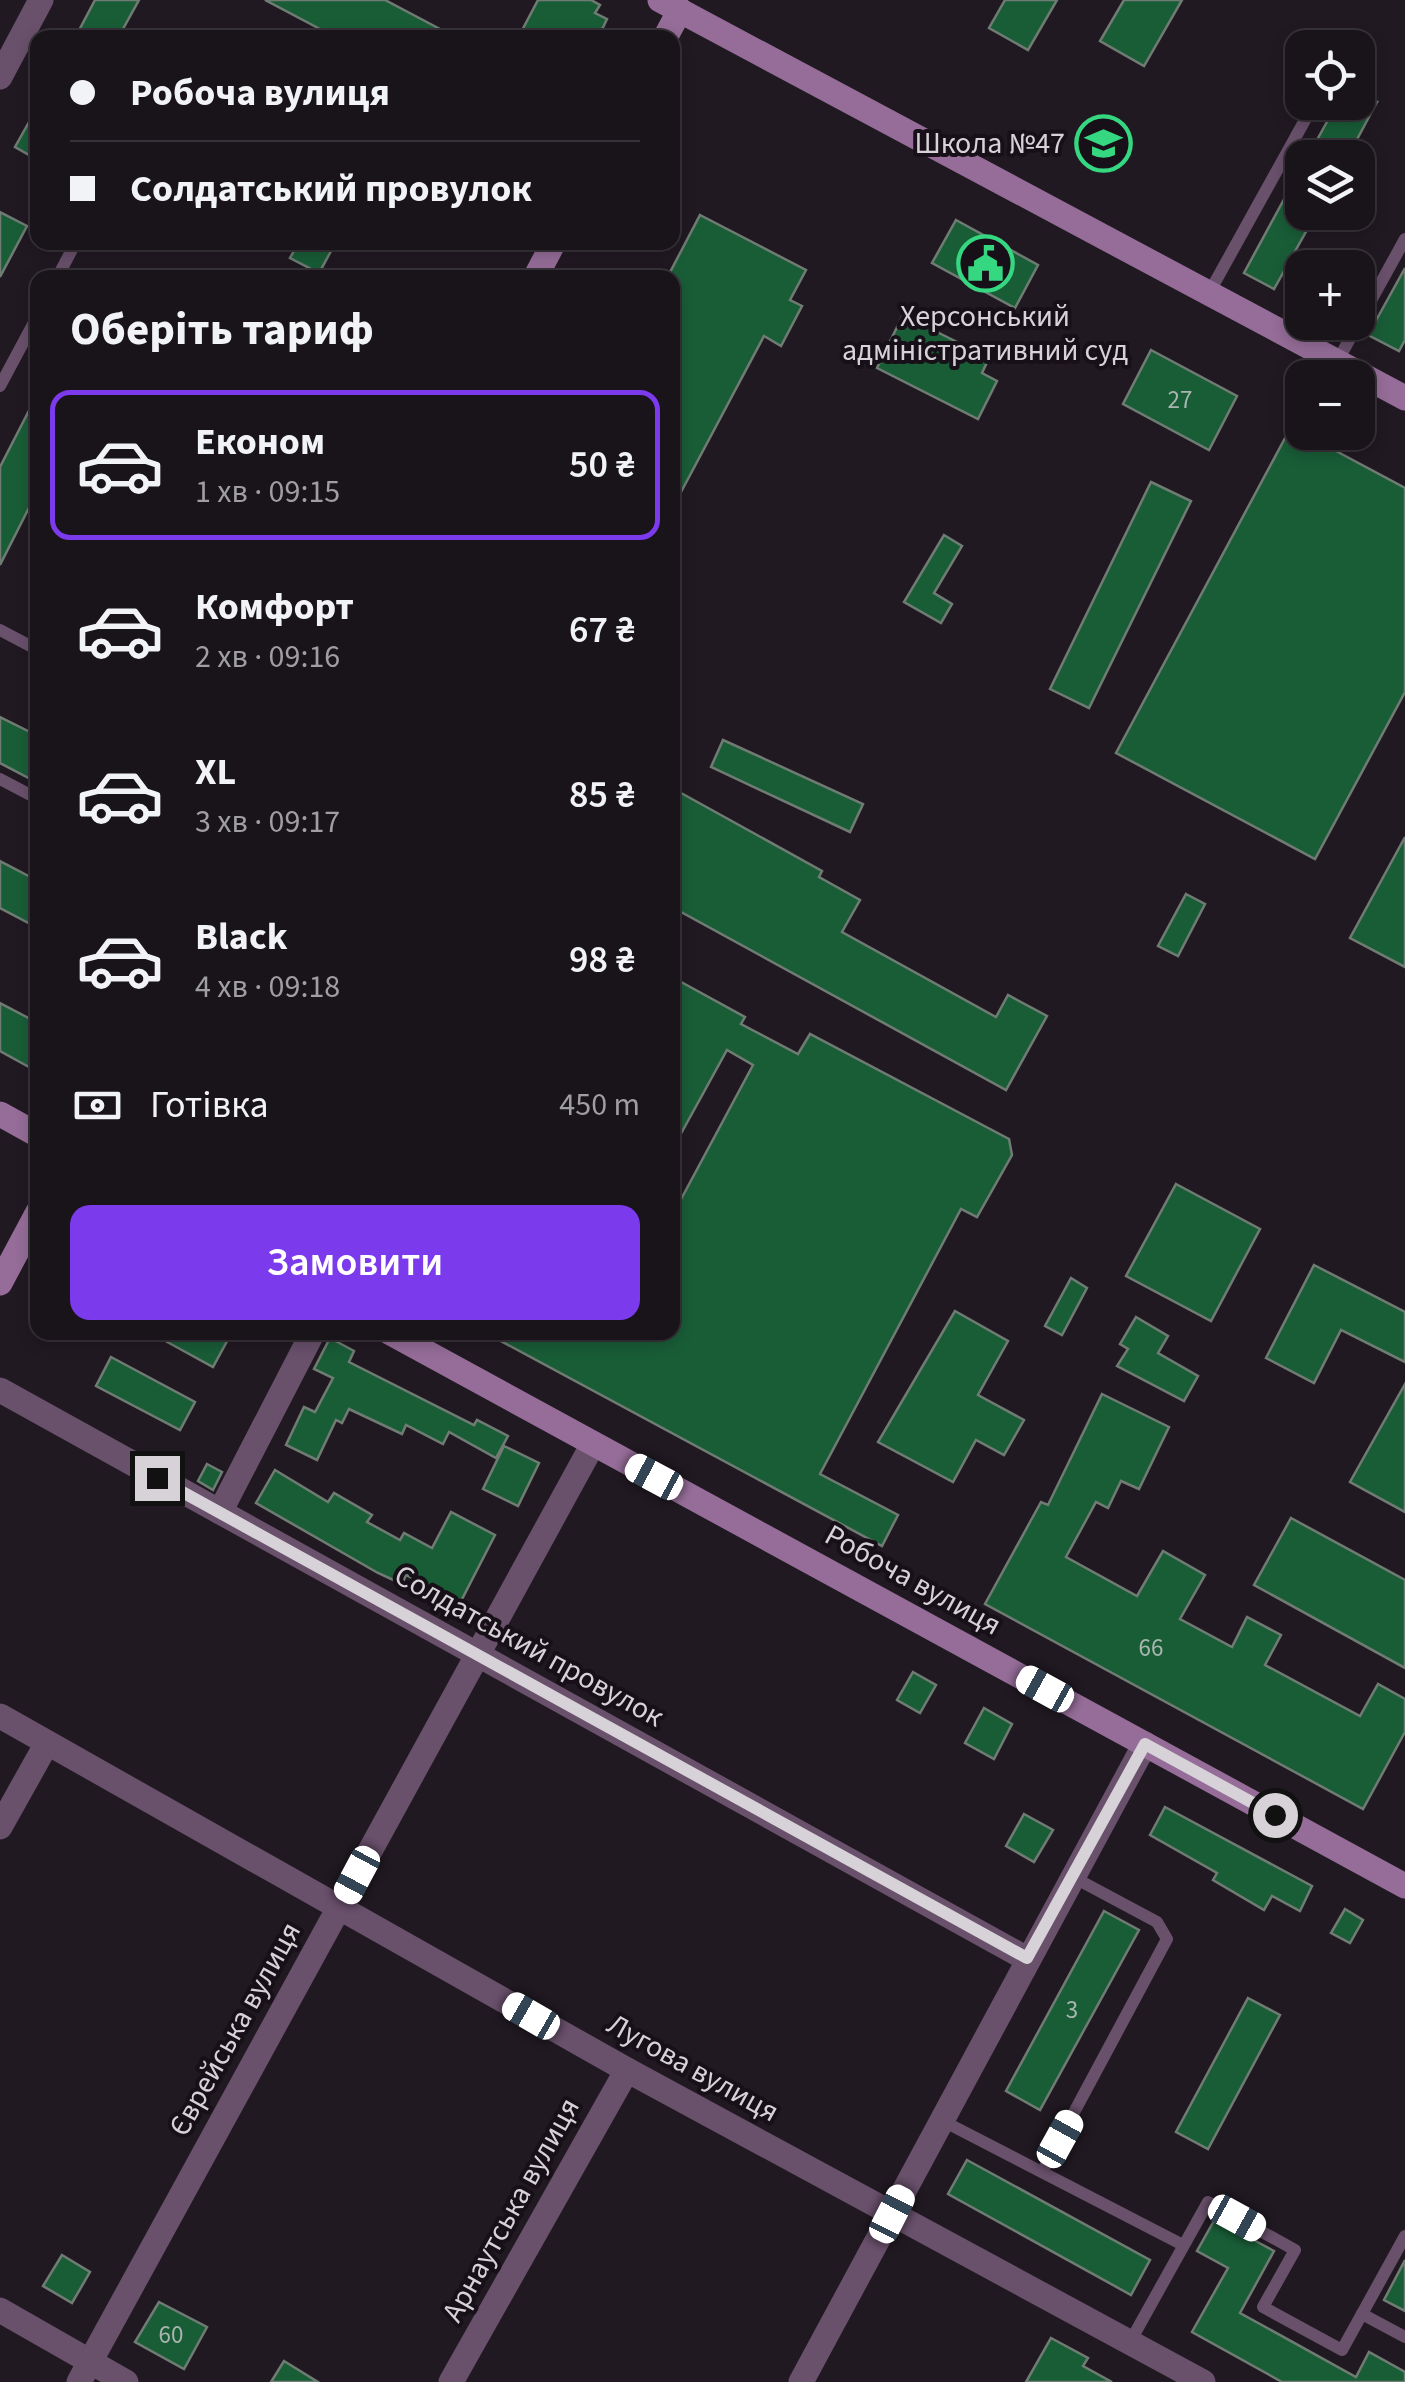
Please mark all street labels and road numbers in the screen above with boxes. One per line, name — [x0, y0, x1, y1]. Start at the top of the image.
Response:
street label: Робоча вулиця — [817, 1514, 1009, 1646]
street label: Солдатський провулок — [386, 1554, 672, 1738]
street label: Єврейська вулиця — [158, 1914, 312, 2144]
street label: Лугова вулиця — [599, 2003, 787, 2133]
street label: Арнаутська вулиця — [431, 2090, 591, 2330]

